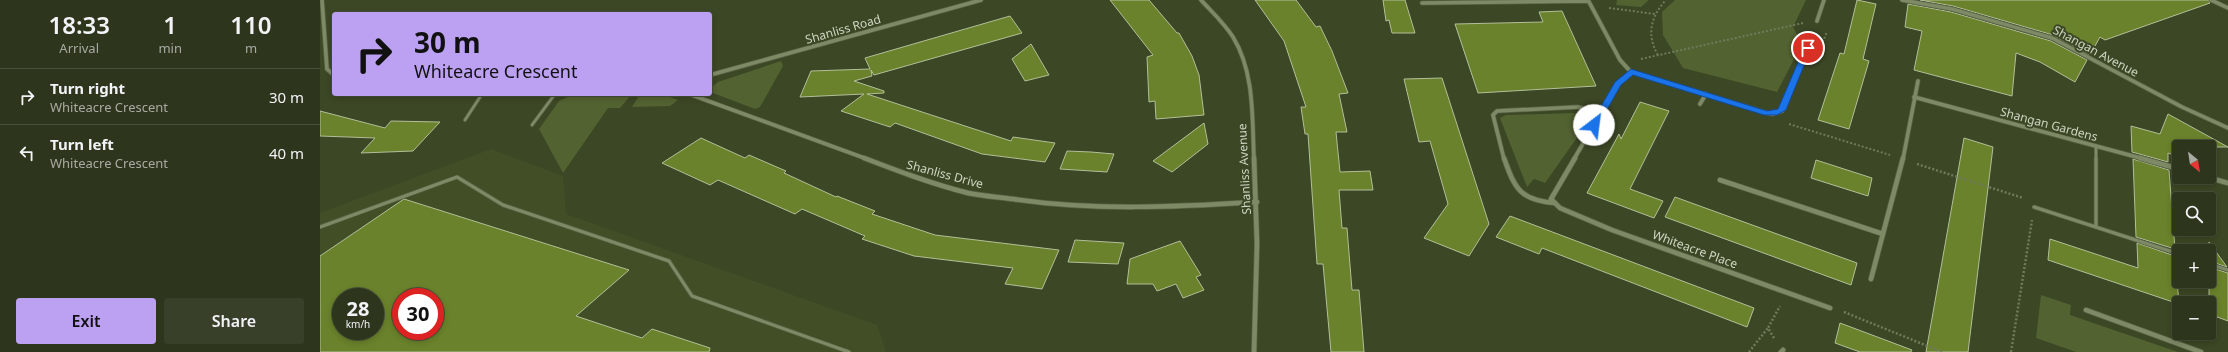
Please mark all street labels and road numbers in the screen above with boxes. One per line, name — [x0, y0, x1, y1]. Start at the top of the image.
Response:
street label: Shanliss Road — [803, 10, 883, 48]
street label: Shangan Avenue — [2050, 21, 2142, 81]
street label: Shangan Gardens — [1998, 103, 2100, 145]
street label: Shanliss Avenue — [1233, 123, 1255, 215]
street label: Shanliss Drive — [905, 156, 985, 192]
street label: Whiteacre Place — [1650, 226, 1740, 272]

